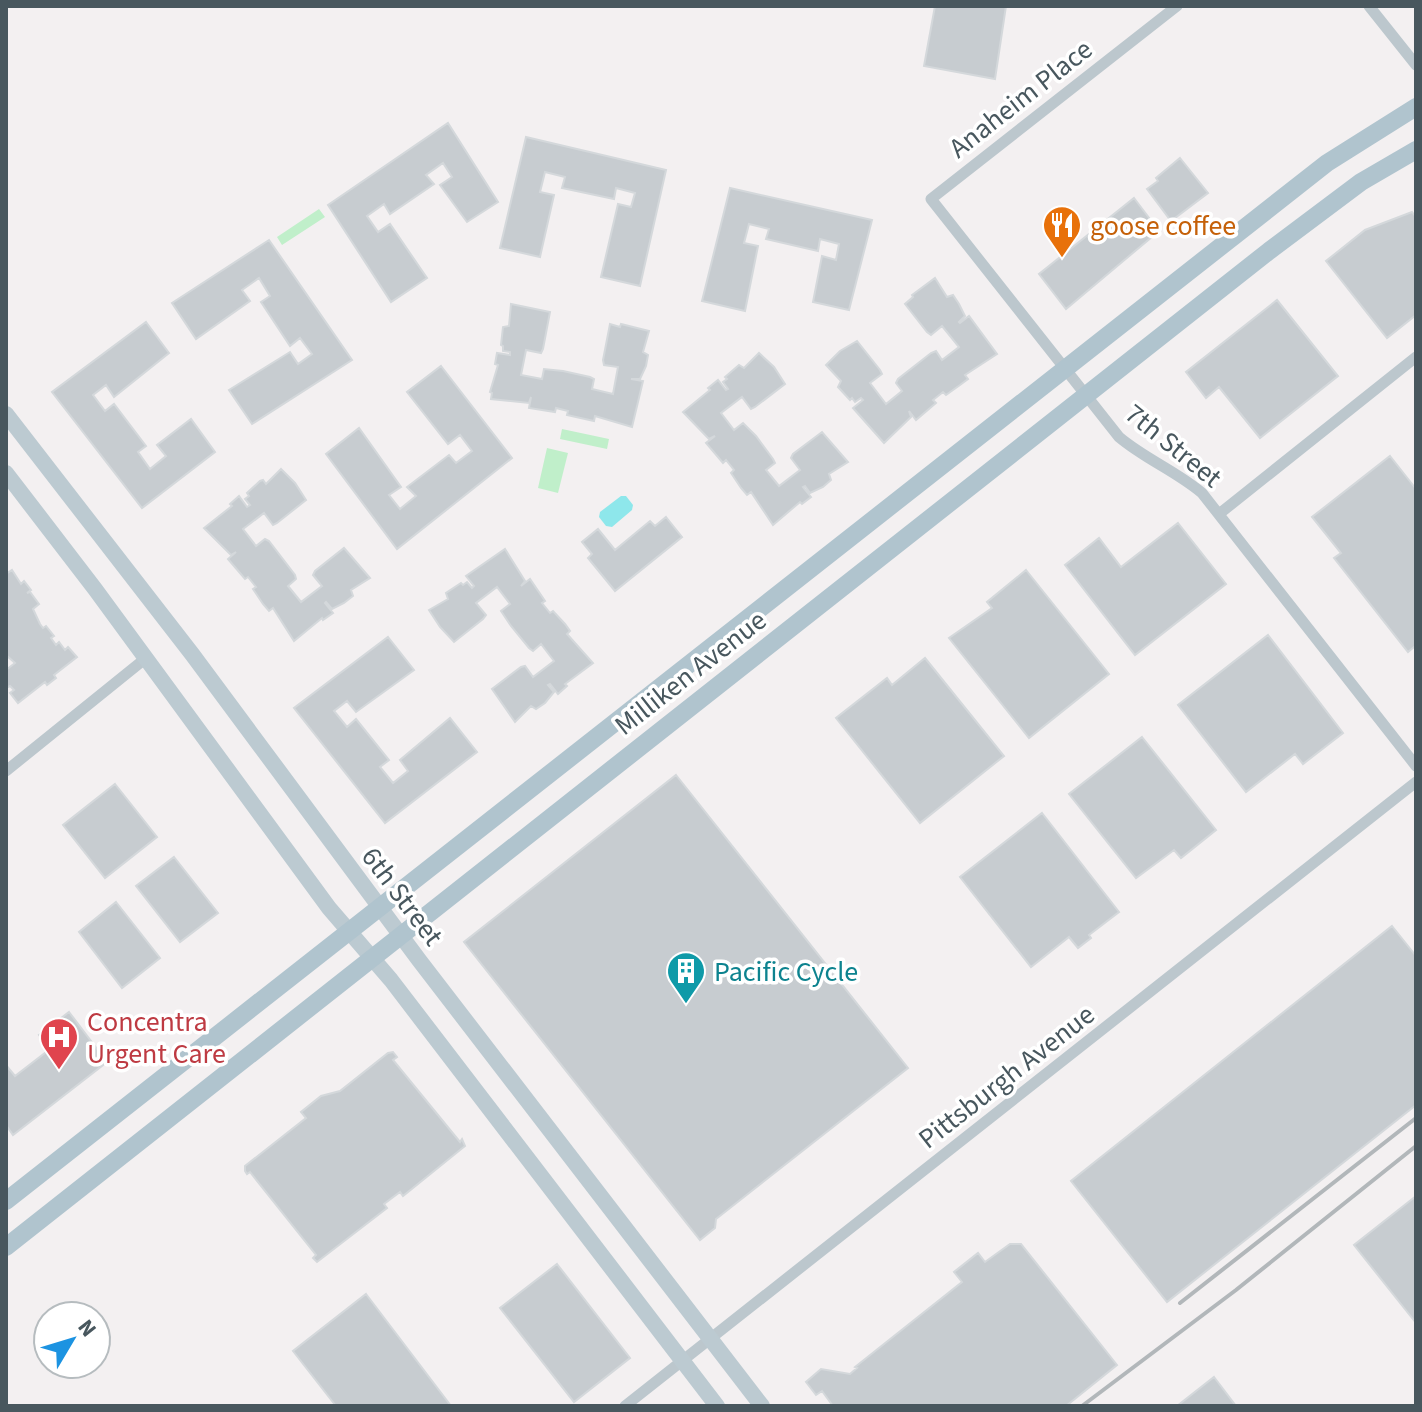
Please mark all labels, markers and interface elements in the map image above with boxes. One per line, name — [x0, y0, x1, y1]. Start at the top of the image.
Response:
street label: Anaheim Place — [940, 30, 1101, 168]
restaurant icon: goose coffee — [1041, 204, 1083, 259]
place label: goose coffee — [1090, 206, 1236, 246]
street label: 7th Street — [1116, 394, 1231, 498]
street label: Milliken Avenue — [606, 601, 775, 745]
street label: 6th Street — [352, 839, 453, 955]
building icon: Pacific Cycle — [665, 950, 707, 1005]
place label: Pacific Cycle — [714, 952, 858, 992]
street label: Pittsburgh Avenue — [910, 995, 1103, 1158]
place label: Concentra Urgent Care — [87, 1002, 226, 1074]
hospital icon: Concentra Urgent Care — [38, 1016, 80, 1071]
north arrow — [32, 1300, 112, 1380]
text: N — [70, 1313, 104, 1344]

